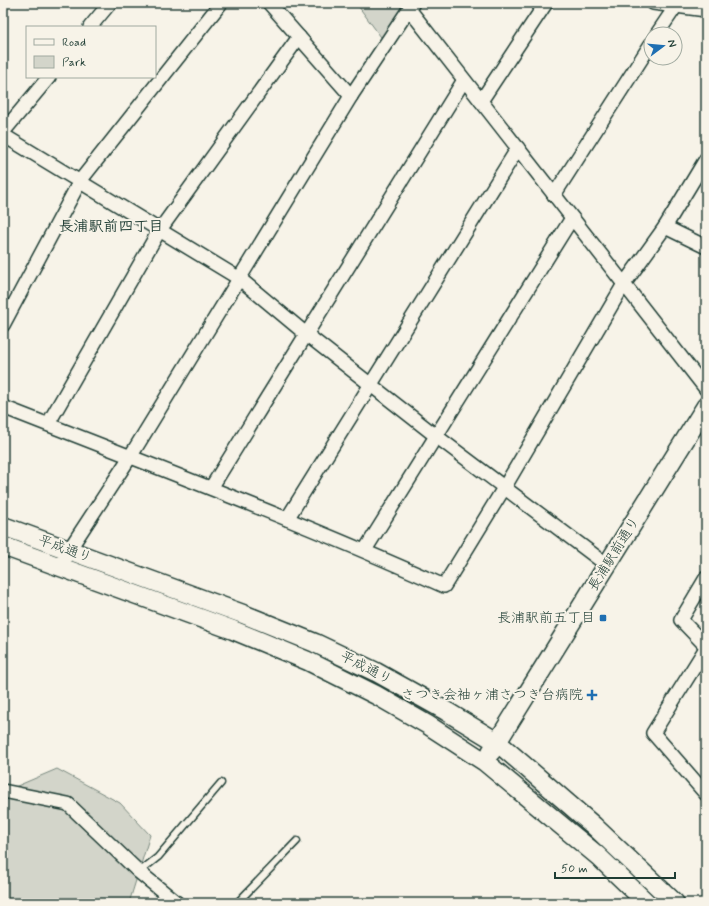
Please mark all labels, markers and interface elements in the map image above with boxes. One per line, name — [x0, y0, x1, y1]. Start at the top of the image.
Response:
legend — [26, 26, 156, 78]
north arrow — [643, 26, 683, 66]
text: Road — [62, 35, 86, 51]
text: N — [664, 38, 679, 49]
text: Park — [62, 55, 86, 71]
district label: 長浦駅前四丁目 — [58, 217, 164, 237]
street label: 長浦駅前通り — [584, 514, 644, 594]
street label: 平成通り — [36, 531, 94, 567]
place label: 長浦駅前五丁目 — [497, 609, 595, 627]
marker: 長浦駅前五丁目 — [598, 613, 608, 623]
street label: 平成通り — [337, 647, 395, 689]
place label: さつき会袖ヶ浦さつき台病院 — [401, 686, 583, 704]
marker: さつき会袖ヶ浦さつき台病院 — [586, 689, 598, 701]
scale bar — [555, 854, 675, 880]
text: 50 m — [561, 861, 588, 877]

